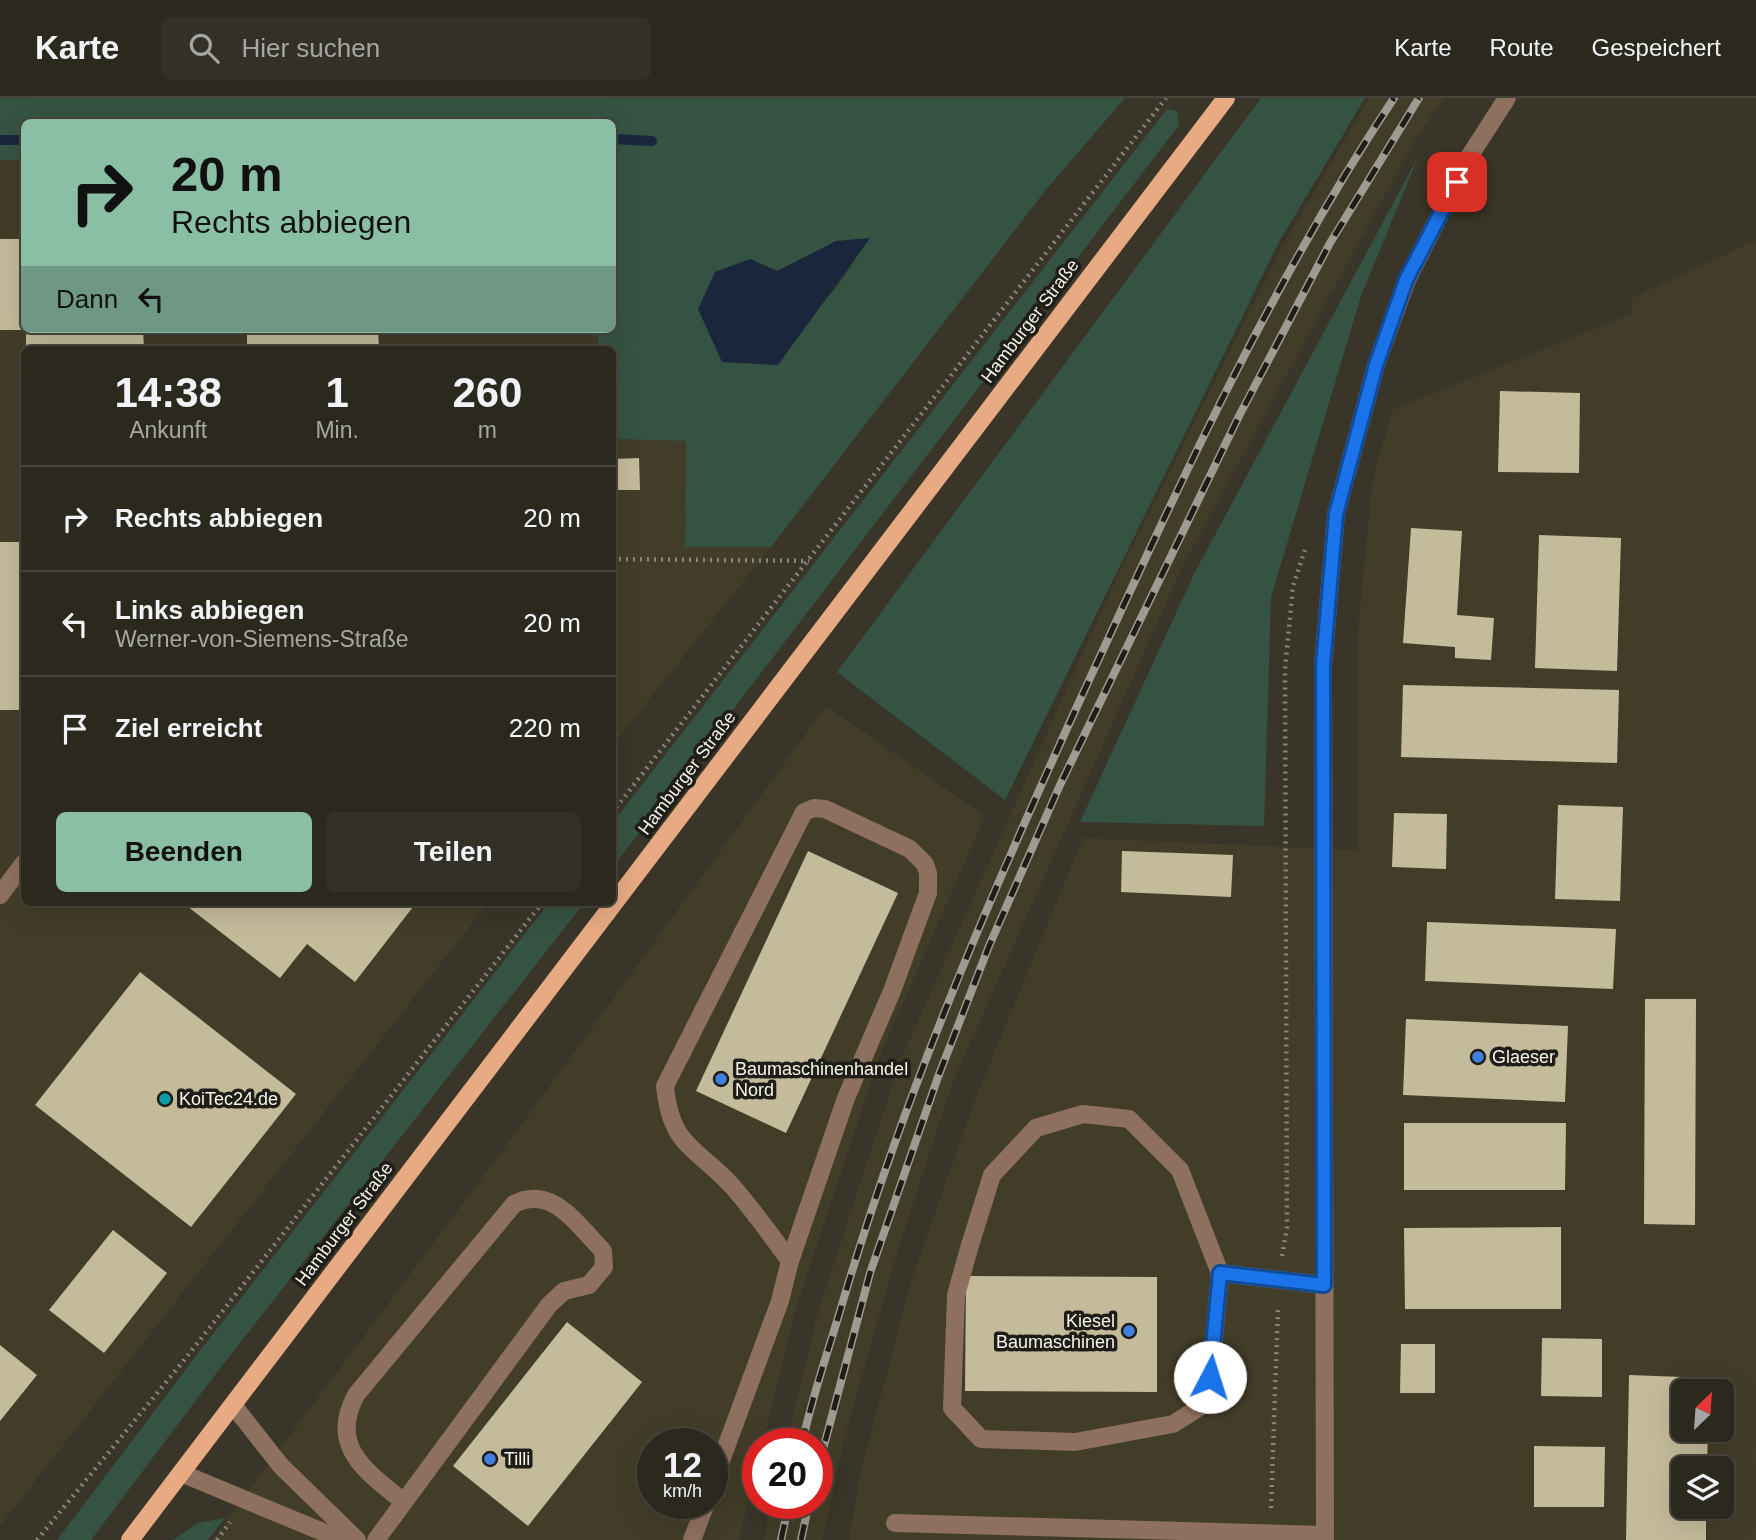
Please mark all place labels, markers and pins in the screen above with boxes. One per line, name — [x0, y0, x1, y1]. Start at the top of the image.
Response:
pin — [1427, 152, 1487, 212]
place label: Glaeser — [1492, 1047, 1555, 1067]
marker: Glaeser — [1470, 1049, 1486, 1065]
place label: Baumaschinenhandel Nord — [735, 1059, 908, 1100]
marker: Baumaschinenhandel Nord — [713, 1071, 729, 1087]
place label: KoiTec24.de — [179, 1089, 278, 1109]
marker: KoiTec24.de — [157, 1091, 173, 1107]
place label: Kiesel Baumaschinen — [996, 1311, 1115, 1352]
marker: Kiesel Baumaschinen — [1121, 1323, 1137, 1339]
place label: Tilli — [504, 1449, 530, 1469]
marker: Tilli — [482, 1451, 498, 1467]

